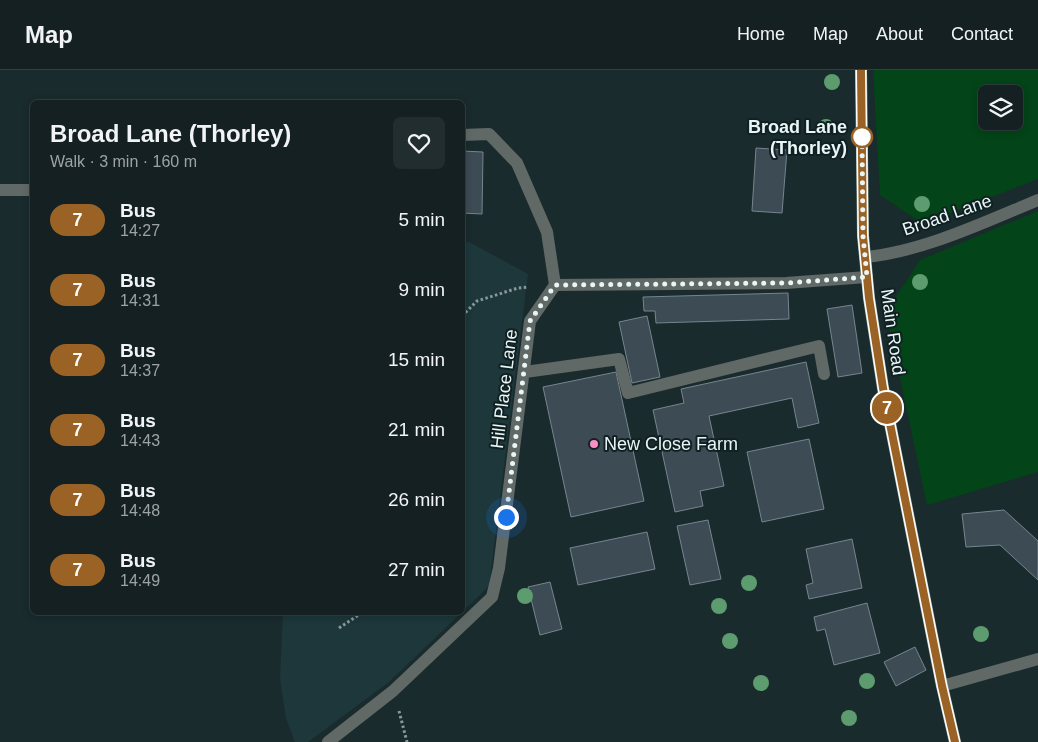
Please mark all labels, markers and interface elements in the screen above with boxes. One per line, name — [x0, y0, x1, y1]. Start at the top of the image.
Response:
text: Map — [25, 21, 73, 48]
text: Home — [737, 24, 785, 44]
text: Map — [813, 24, 848, 44]
text: About — [876, 24, 923, 44]
text: Contact — [951, 24, 1013, 44]
map controls — [978, 85, 1023, 130]
button: layers — [978, 85, 1023, 130]
button: heart — [393, 117, 445, 169]
place label: Broad Lane (Thorley) — [748, 117, 847, 158]
text: Broad Lane (Thorley) — [50, 120, 291, 147]
marker: Broad Lane (Thorley) — [851, 126, 873, 148]
text: Walk · 3 min · 160 m — [50, 153, 197, 170]
street label: Broad Lane — [900, 190, 994, 240]
text: Bus — [120, 200, 156, 221]
text: 5 min — [399, 209, 445, 230]
text: 7 — [72, 210, 83, 230]
text: 14:27 — [120, 222, 160, 239]
text: Bus — [120, 270, 156, 291]
text: 9 min — [399, 279, 445, 300]
text: 7 — [72, 280, 83, 300]
street label: Main Road — [877, 288, 909, 376]
text: 14:31 — [120, 292, 160, 309]
street label: Hill Place Lane — [487, 328, 521, 450]
text: Bus — [120, 340, 156, 361]
text: 15 min — [388, 349, 445, 370]
text: 7 — [72, 350, 83, 370]
text: 14:37 — [120, 362, 160, 379]
line badge: 7 — [871, 392, 903, 424]
text: 7 — [882, 398, 892, 418]
text: Bus — [120, 410, 156, 431]
text: 21 min — [388, 419, 445, 440]
text: 7 — [72, 420, 83, 440]
text: 14:43 — [120, 432, 160, 449]
place label: New Close Farm — [604, 434, 738, 454]
marker: New Close Farm — [588, 438, 600, 450]
text: Bus — [120, 480, 156, 501]
text: 26 min — [388, 489, 445, 510]
text: 7 — [72, 490, 83, 510]
text: 14:48 — [120, 502, 160, 519]
your location — [494, 505, 519, 530]
text: Bus — [120, 550, 156, 571]
text: 27 min — [388, 559, 445, 580]
text: 7 — [72, 560, 83, 580]
text: 14:49 — [120, 572, 160, 589]

